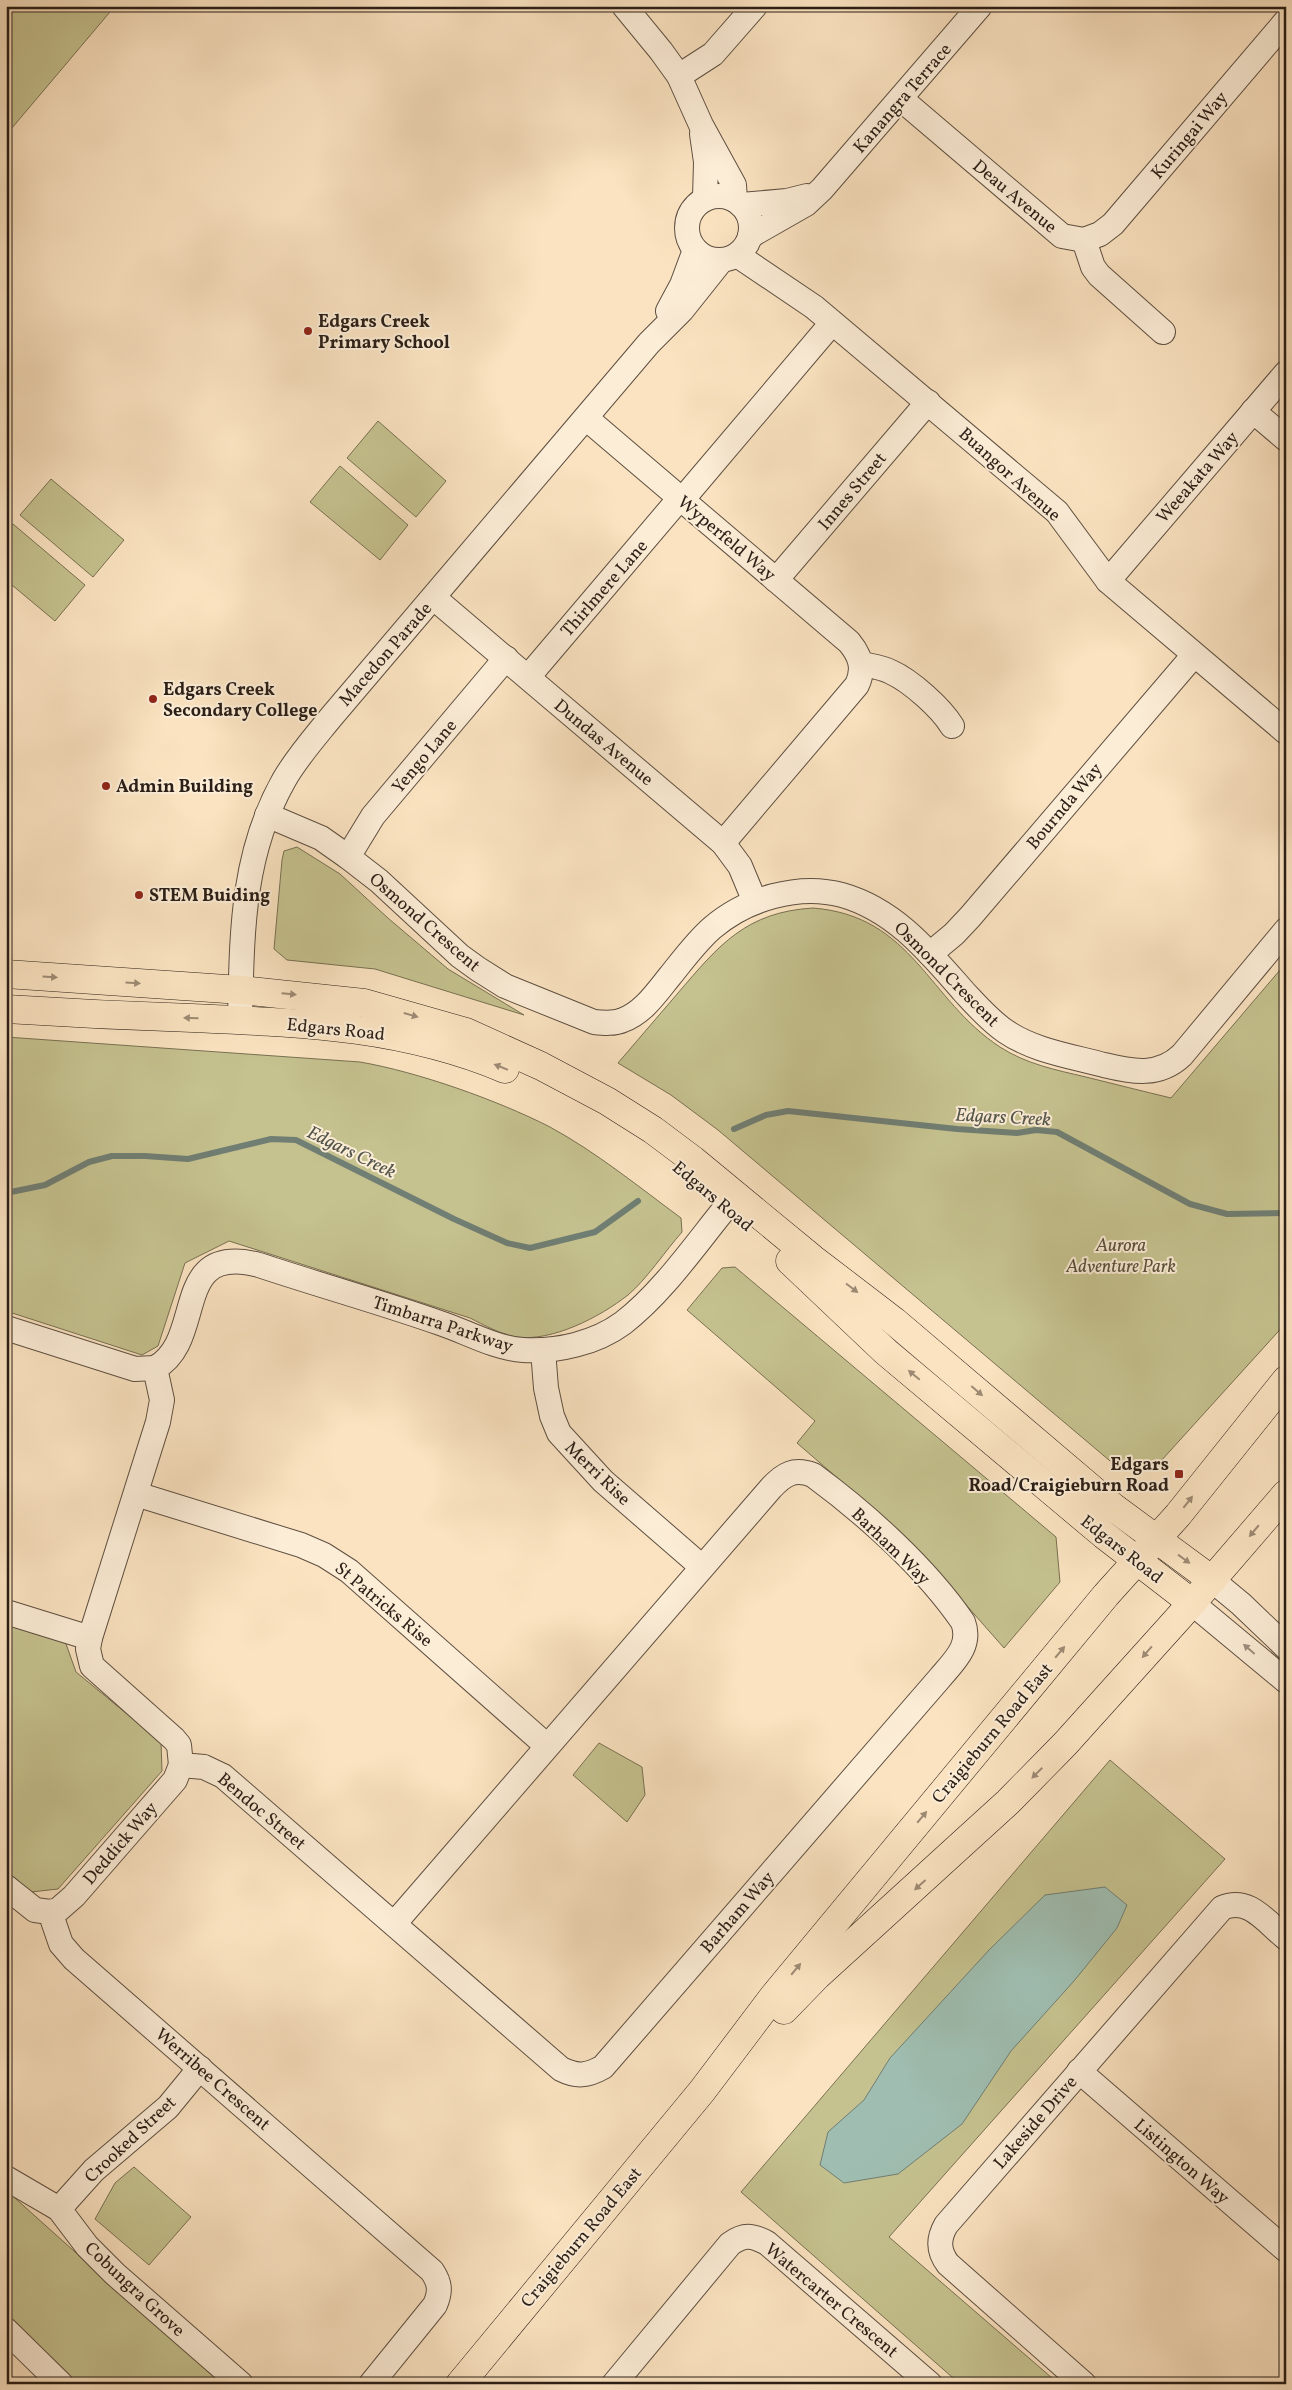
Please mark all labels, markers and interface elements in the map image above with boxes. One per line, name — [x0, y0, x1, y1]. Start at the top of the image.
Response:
street label: Kanangra Terrace — [848, 38, 958, 160]
street label: Kuringai Way — [1146, 86, 1234, 185]
street label: Deau Avenue — [966, 154, 1062, 240]
place label: Edgars Creek Primary School — [318, 310, 450, 356]
marker: Edgars Creek Primary School — [302, 325, 314, 337]
street label: Buangor Avenue — [952, 422, 1066, 528]
street label: Weeakata Way — [1151, 426, 1245, 529]
street label: Innes Street — [813, 448, 893, 536]
street label: Wyperfeld Way — [671, 490, 781, 588]
street label: Thirlmere Lane — [556, 535, 654, 643]
street label: Macedon Parade — [334, 597, 439, 713]
place label: Edgars Creek Secondary College — [163, 678, 318, 724]
marker: Edgars Creek Secondary College — [147, 693, 159, 705]
street label: Dundas Avenue — [548, 694, 658, 792]
street label: Yengo Lane — [387, 715, 464, 799]
street label: Bournda Way — [1021, 758, 1109, 856]
place label: Admin Building — [116, 775, 253, 800]
marker: Admin Building — [100, 780, 112, 792]
street label: Osmond Crescent — [363, 868, 485, 979]
place label: STEM Buiding — [149, 884, 270, 909]
marker: STEM Buiding — [133, 889, 145, 901]
street label: Osmond Crescent — [888, 917, 1004, 1033]
one-way arrow — [43, 974, 59, 982]
one-way arrow — [125, 980, 141, 988]
one-way arrow — [281, 990, 297, 998]
one-way arrow — [403, 1011, 418, 1019]
street label: Edgars Road — [285, 1013, 386, 1048]
one-way arrow — [183, 1014, 199, 1022]
one-way arrow — [494, 1062, 508, 1070]
water label: Edgars Creek — [954, 1103, 1052, 1134]
water label: Edgars Creek — [302, 1120, 400, 1186]
street label: Edgars Road — [666, 1156, 758, 1238]
park label: Aurora Adventure Park — [1065, 1234, 1176, 1280]
one-way arrow — [845, 1283, 858, 1294]
street label: Timbarra Parkway — [369, 1291, 516, 1360]
one-way arrow — [908, 1370, 921, 1381]
one-way arrow — [971, 1386, 984, 1397]
street label: Merri Rise — [558, 1436, 635, 1512]
place label: Edgars Road/Craigieburn Road — [968, 1453, 1169, 1499]
marker: Edgars Road/Craigieburn Road — [1173, 1468, 1185, 1480]
one-way arrow — [1183, 1496, 1194, 1509]
street label: Barham Way — [845, 1503, 935, 1591]
street label: Edgars Road — [1075, 1510, 1168, 1590]
one-way arrow — [1249, 1524, 1260, 1537]
one-way arrow — [1177, 1554, 1190, 1565]
street label: St Patricks Rise — [329, 1557, 437, 1654]
one-way arrow — [1242, 1644, 1255, 1655]
one-way arrow — [1054, 1645, 1065, 1658]
one-way arrow — [1141, 1646, 1152, 1659]
street label: Craigieburn Road East — [927, 1658, 1060, 1810]
one-way arrow — [1032, 1766, 1044, 1778]
street label: Bendoc Street — [211, 1768, 311, 1857]
street label: Deddick Way — [78, 1797, 164, 1891]
one-way arrow — [917, 1811, 928, 1824]
street label: Barham Way — [695, 1866, 781, 1959]
one-way arrow — [913, 1879, 926, 1890]
one-way arrow — [791, 1963, 802, 1976]
street label: Werribee Crescent — [149, 2023, 275, 2137]
street label: Lakeside Drive — [988, 2071, 1084, 2175]
street label: Crooked Street — [80, 2091, 182, 2189]
street label: Listington Way — [1128, 2114, 1234, 2211]
street label: Craigieburn Road East — [516, 2162, 649, 2314]
street label: Cobungra Grove — [78, 2237, 190, 2343]
street label: Watercarter Crescent — [759, 2238, 903, 2364]

